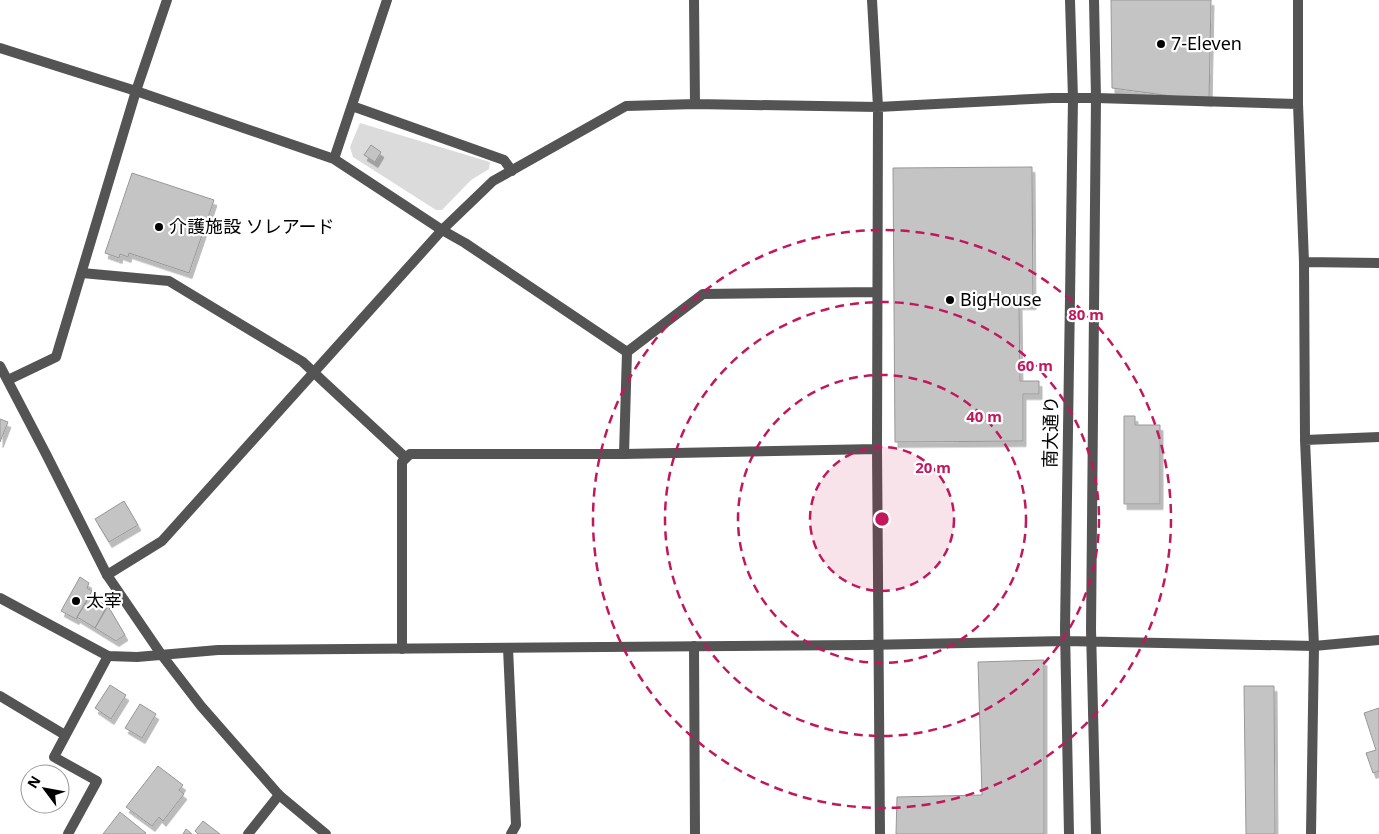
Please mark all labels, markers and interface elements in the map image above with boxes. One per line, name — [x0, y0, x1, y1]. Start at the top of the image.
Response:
place label: 7-Eleven — [1171, 31, 1242, 55]
marker: 7-Eleven — [1155, 38, 1167, 50]
place label: 介護施設 ソレアード — [169, 214, 335, 238]
marker: 介護施設 ソレアード — [153, 221, 165, 233]
place label: BigHouse — [960, 287, 1042, 311]
marker: BigHouse — [944, 294, 956, 306]
text: 80 m — [1068, 304, 1104, 324]
text: 60 m — [1017, 355, 1053, 375]
street label: 南大通り — [1037, 396, 1063, 468]
text: 40 m — [966, 406, 1002, 426]
text: 20 m — [915, 457, 951, 477]
centre of rings — [873, 510, 891, 528]
place label: 太宰 — [86, 588, 122, 612]
marker: 太宰 — [70, 595, 82, 607]
north arrow — [20, 764, 70, 814]
text: N — [22, 772, 45, 792]

